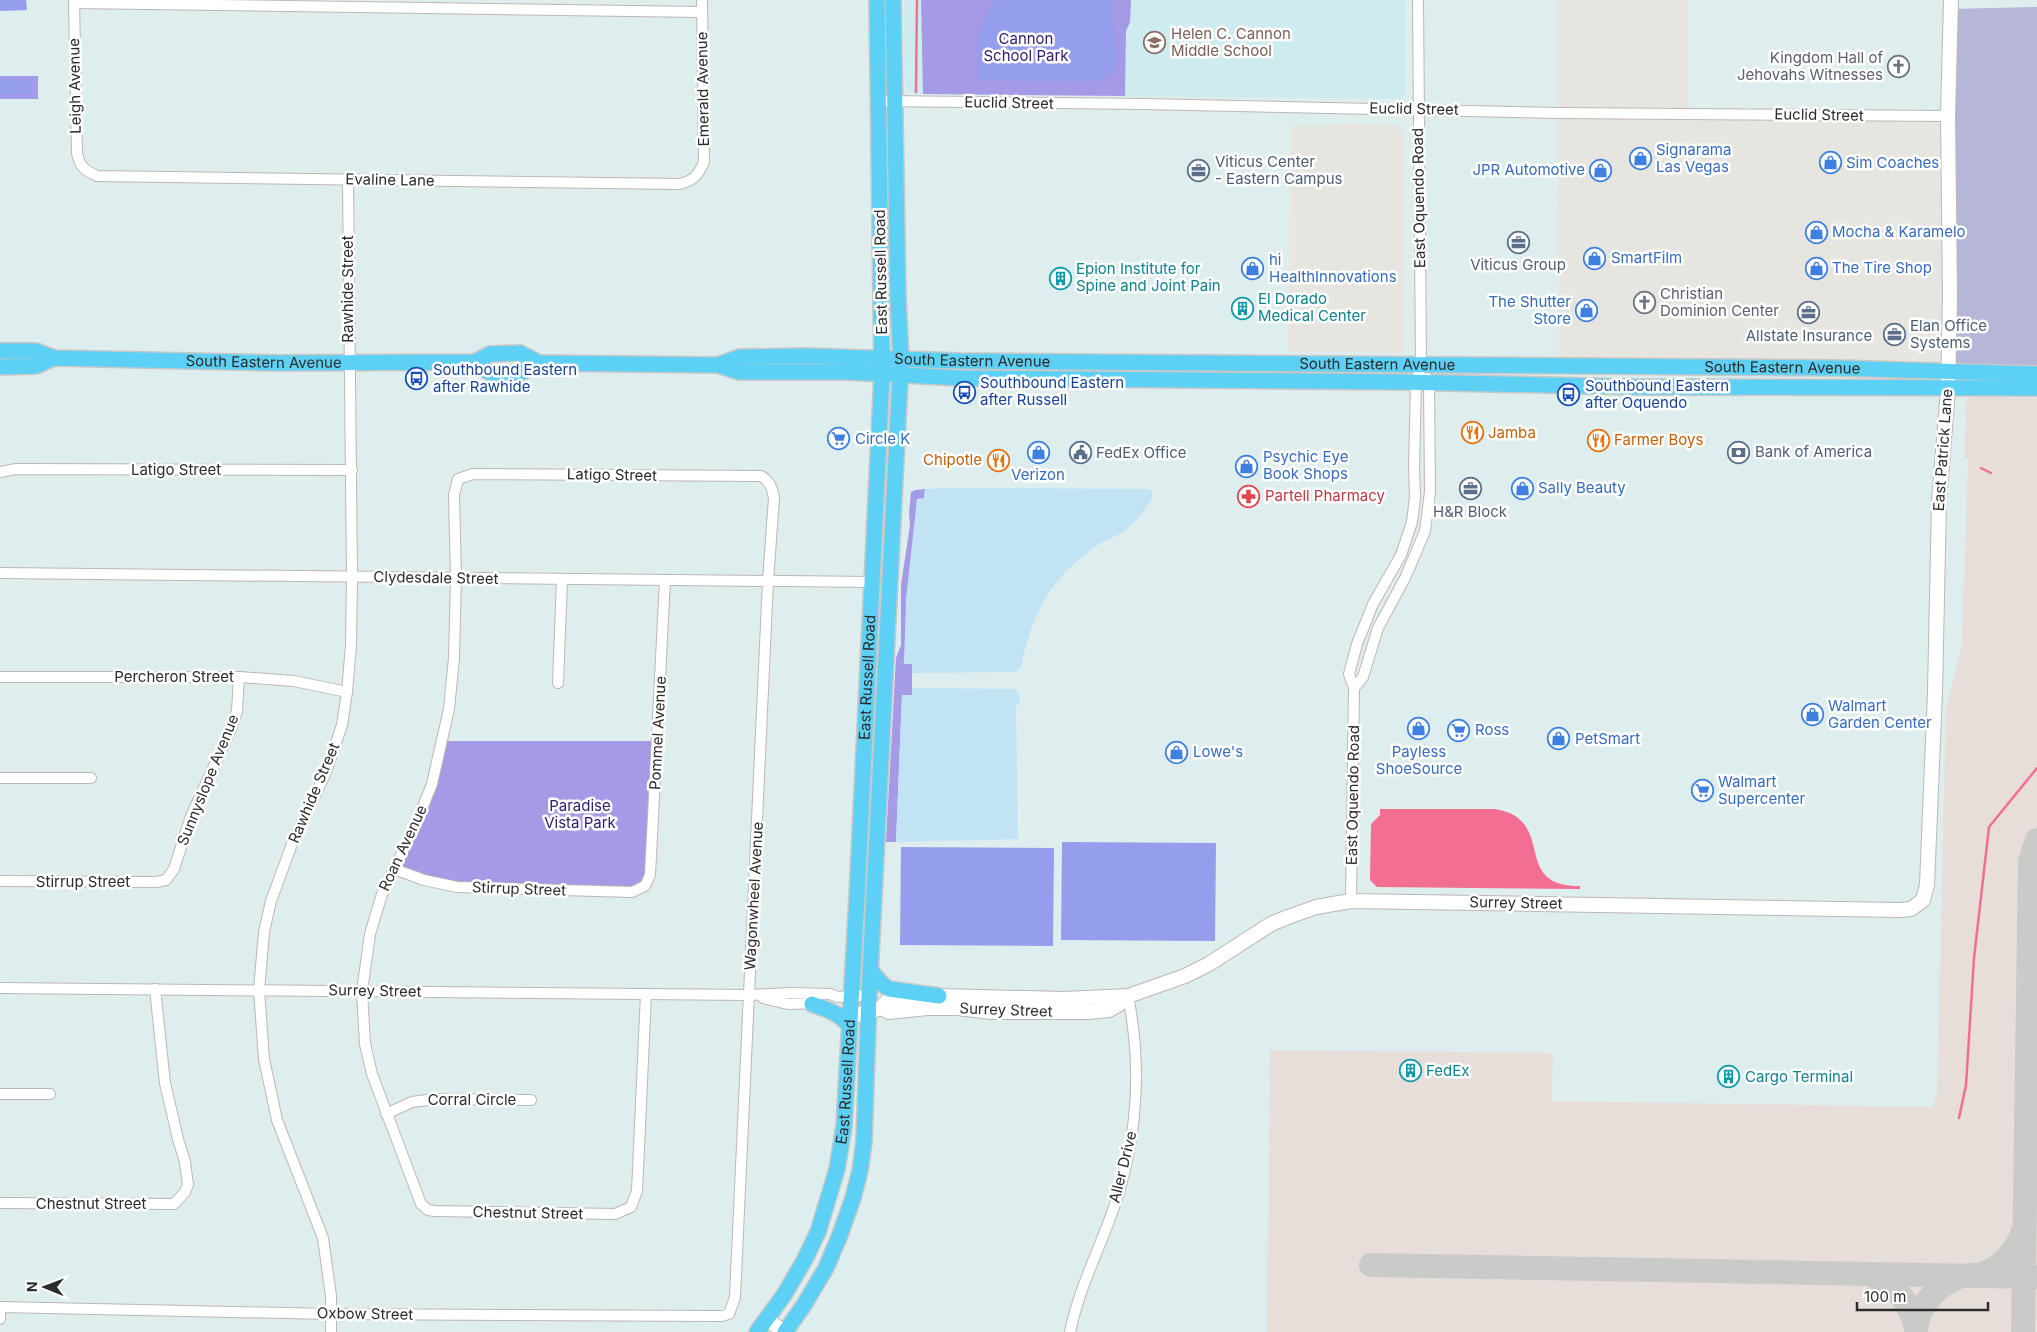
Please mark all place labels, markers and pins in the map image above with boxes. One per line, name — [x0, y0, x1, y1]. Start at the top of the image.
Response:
place label: Helen C. Cannon Middle School — [1171, 24, 1291, 60]
school or university icon: Helen C. Cannon Middle School — [1143, 31, 1167, 55]
place label: Kingdom Hall of Jehovahs Witnesses — [1737, 48, 1883, 84]
church icon: Kingdom Hall of Jehovahs Witnesses — [1887, 55, 1911, 79]
place label: Signarama Las Vegas — [1656, 140, 1731, 176]
shop icon: Signarama Las Vegas — [1628, 147, 1652, 171]
shop icon: Sim Coaches — [1818, 151, 1842, 175]
place label: Viticus Center - Eastern Campus — [1215, 152, 1343, 188]
place label: Sim Coaches — [1846, 153, 1939, 172]
shop icon: JPR Automotive — [1589, 158, 1613, 182]
office icon: Viticus Center - Eastern Campus — [1187, 159, 1211, 183]
place label: JPR Automotive — [1472, 160, 1585, 179]
shop icon: Mocha & Karamelo — [1804, 220, 1828, 244]
place label: Mocha & Karamelo — [1832, 222, 1966, 241]
office icon: Viticus Group — [1506, 230, 1530, 254]
shop icon: SmartFilm — [1583, 246, 1607, 270]
place label: SmartFilm — [1611, 248, 1682, 267]
place label: hi HealthInnovations — [1269, 250, 1397, 286]
place label: Viticus Group — [1470, 255, 1566, 274]
shop icon: The Tire Shop — [1804, 256, 1828, 280]
shop icon: hi HealthInnovations — [1241, 257, 1265, 281]
place label: The Tire Shop — [1832, 258, 1932, 277]
place label: Epion Institute for Spine and Joint Pain — [1076, 259, 1221, 295]
building icon: Epion Institute for Spine and Joint Pain — [1048, 266, 1072, 290]
place label: Christian Dominion Center — [1660, 284, 1779, 320]
place label: El Dorado Medical Center — [1258, 289, 1366, 325]
church icon: Christian Dominion Center — [1632, 291, 1656, 315]
place label: The Shutter Store — [1488, 292, 1571, 328]
building icon: El Dorado Medical Center — [1230, 296, 1254, 320]
shop icon: The Shutter Store — [1575, 299, 1599, 323]
office icon: Allstate Insurance — [1797, 301, 1821, 325]
place label: Elan Office Systems — [1910, 316, 1987, 352]
office icon: Elan Office Systems — [1882, 323, 1906, 347]
place label: Allstate Insurance — [1746, 326, 1872, 345]
place label: Southbound Eastern after Rawhide — [433, 360, 577, 396]
bus stop icon: Southbound Eastern after Rawhide — [405, 367, 429, 391]
place label: Southbound Eastern after Russell — [980, 373, 1124, 409]
place label: Southbound Eastern after Oquendo — [1585, 376, 1729, 412]
bus stop icon: Southbound Eastern after Russell — [952, 380, 976, 404]
bus stop icon: Southbound Eastern after Oquendo — [1557, 383, 1581, 407]
restaurant icon: Jamba — [1460, 421, 1484, 445]
place label: Jamba — [1488, 423, 1536, 442]
supermarket icon: Circle K — [827, 427, 851, 451]
restaurant icon: Farmer Boys — [1586, 428, 1610, 452]
place label: Circle K — [855, 429, 910, 448]
place label: Farmer Boys — [1614, 430, 1703, 449]
shop icon: Verizon — [1026, 440, 1050, 464]
bank icon: Bank of America — [1727, 440, 1751, 464]
public building icon: FedEx Office — [1068, 441, 1092, 465]
place label: Bank of America — [1755, 442, 1872, 461]
place label: FedEx Office — [1096, 443, 1187, 462]
place label: Psychic Eye Book Shops — [1263, 447, 1348, 483]
restaurant icon: Chipotle — [986, 448, 1010, 472]
place label: Chipotle — [923, 450, 982, 469]
shop icon: Psychic Eye Book Shops — [1235, 454, 1259, 478]
place label: Verizon — [1011, 465, 1065, 484]
shop icon: Sally Beauty — [1510, 476, 1534, 500]
office icon: H&R Block — [1458, 477, 1482, 501]
place label: Sally Beauty — [1538, 478, 1626, 497]
pharmacy icon: Partell Pharmacy — [1237, 484, 1261, 508]
place label: Partell Pharmacy — [1265, 486, 1385, 505]
place label: H&R Block — [1433, 502, 1508, 521]
place label: Walmart Garden Center — [1828, 696, 1932, 732]
shop icon: Walmart Garden Center — [1800, 703, 1824, 727]
shop icon: Payless ShoeSource — [1407, 717, 1431, 741]
supermarket icon: Ross — [1447, 718, 1471, 742]
place label: Ross — [1475, 720, 1509, 739]
shop icon: PetSmart — [1547, 727, 1571, 751]
place label: PetSmart — [1575, 729, 1640, 748]
shop icon: Lowe's — [1165, 740, 1189, 764]
place label: Lowe's — [1193, 742, 1243, 761]
place label: Payless ShoeSource — [1376, 742, 1462, 778]
place label: Walmart Supercenter — [1718, 772, 1806, 808]
supermarket icon: Walmart Supercenter — [1690, 779, 1714, 803]
building icon: FedEx — [1398, 1059, 1422, 1083]
place label: FedEx — [1426, 1061, 1469, 1080]
building icon: Cargo Terminal — [1717, 1065, 1741, 1089]
place label: Cargo Terminal — [1745, 1067, 1853, 1086]

